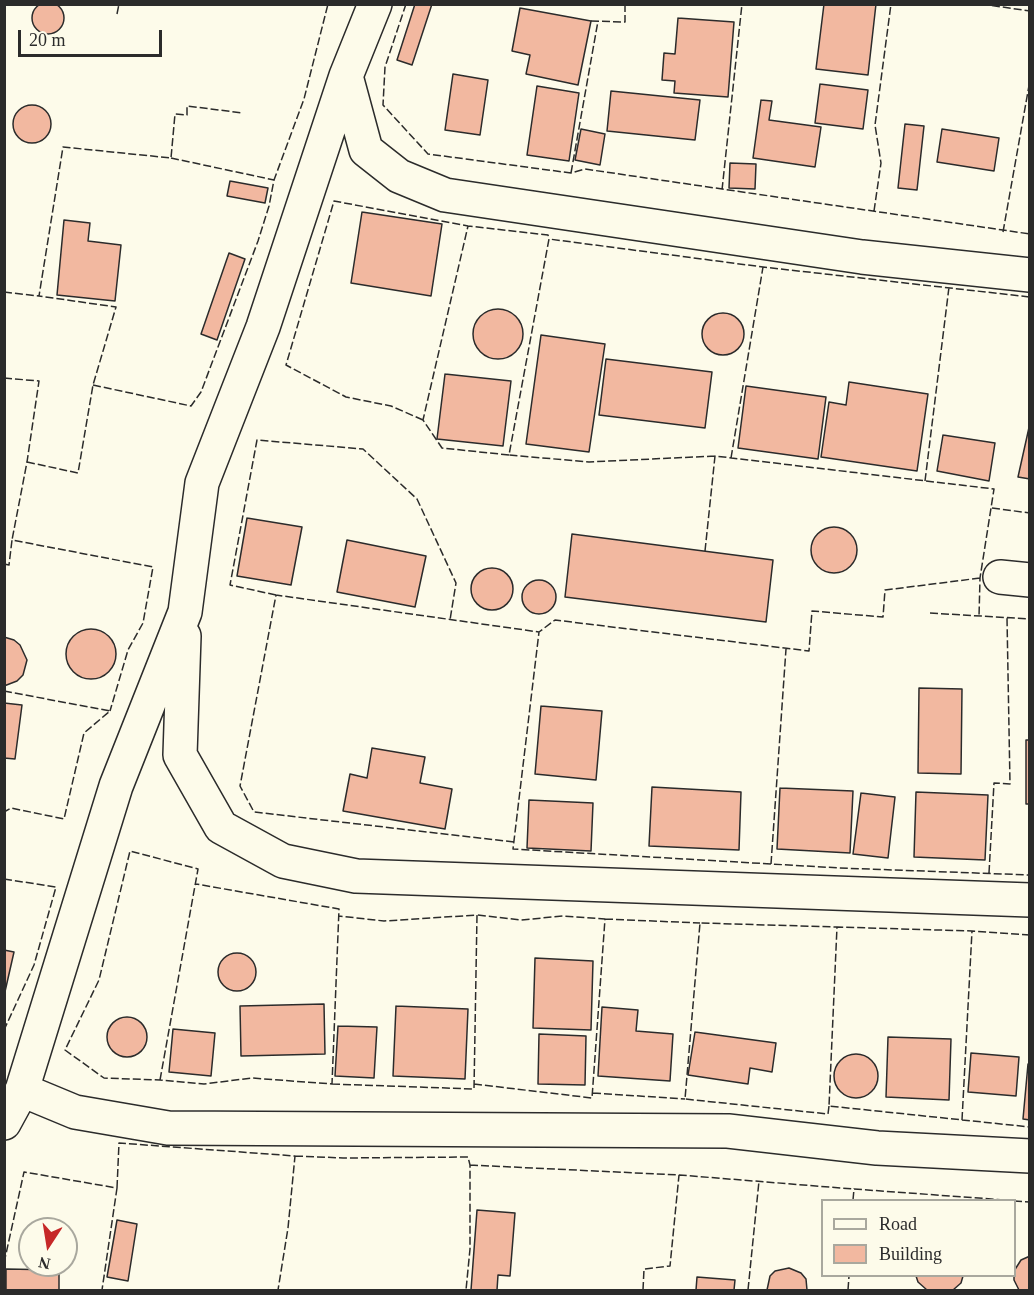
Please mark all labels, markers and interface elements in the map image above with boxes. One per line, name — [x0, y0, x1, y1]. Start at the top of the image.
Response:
scale bar — [21, 18, 165, 56]
text: 20 m — [29, 30, 66, 50]
legend — [821, 1199, 1016, 1277]
text: Road — [879, 1214, 917, 1234]
north arrow — [18, 1217, 78, 1277]
text: Building — [879, 1244, 942, 1264]
text: N — [37, 1254, 52, 1273]

